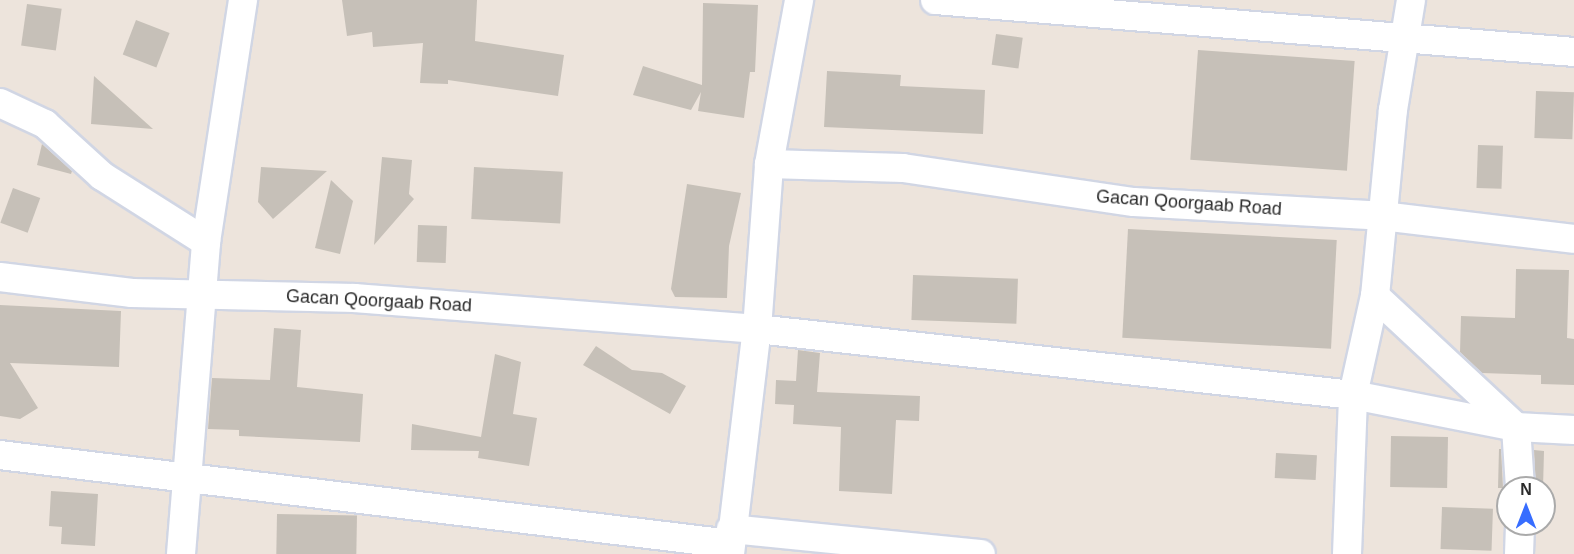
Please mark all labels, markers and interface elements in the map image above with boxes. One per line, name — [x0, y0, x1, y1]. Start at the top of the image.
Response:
street label: Gacan Qoorgaab Road — [1095, 186, 1283, 220]
street label: Gacan Qoorgaab Road — [285, 285, 473, 317]
north arrow — [1496, 476, 1556, 536]
text: N — [1520, 481, 1532, 498]

